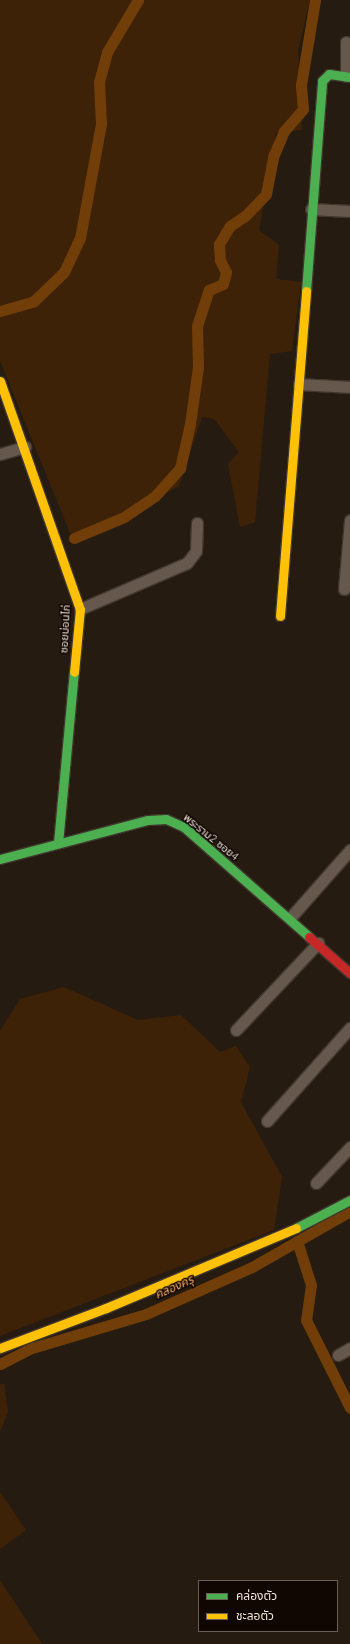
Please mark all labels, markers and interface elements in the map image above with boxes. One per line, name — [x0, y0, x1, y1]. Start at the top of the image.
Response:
street label: ซอยบ่อนไก่ — [57, 604, 73, 654]
street label: พระราม2 ซอย4 — [181, 811, 241, 863]
water label: คลองครุ — [152, 1272, 196, 1302]
legend — [198, 1580, 338, 1632]
text: คล่องตัว — [236, 1588, 277, 1603]
text: ชะลอตัว — [236, 1608, 274, 1623]

